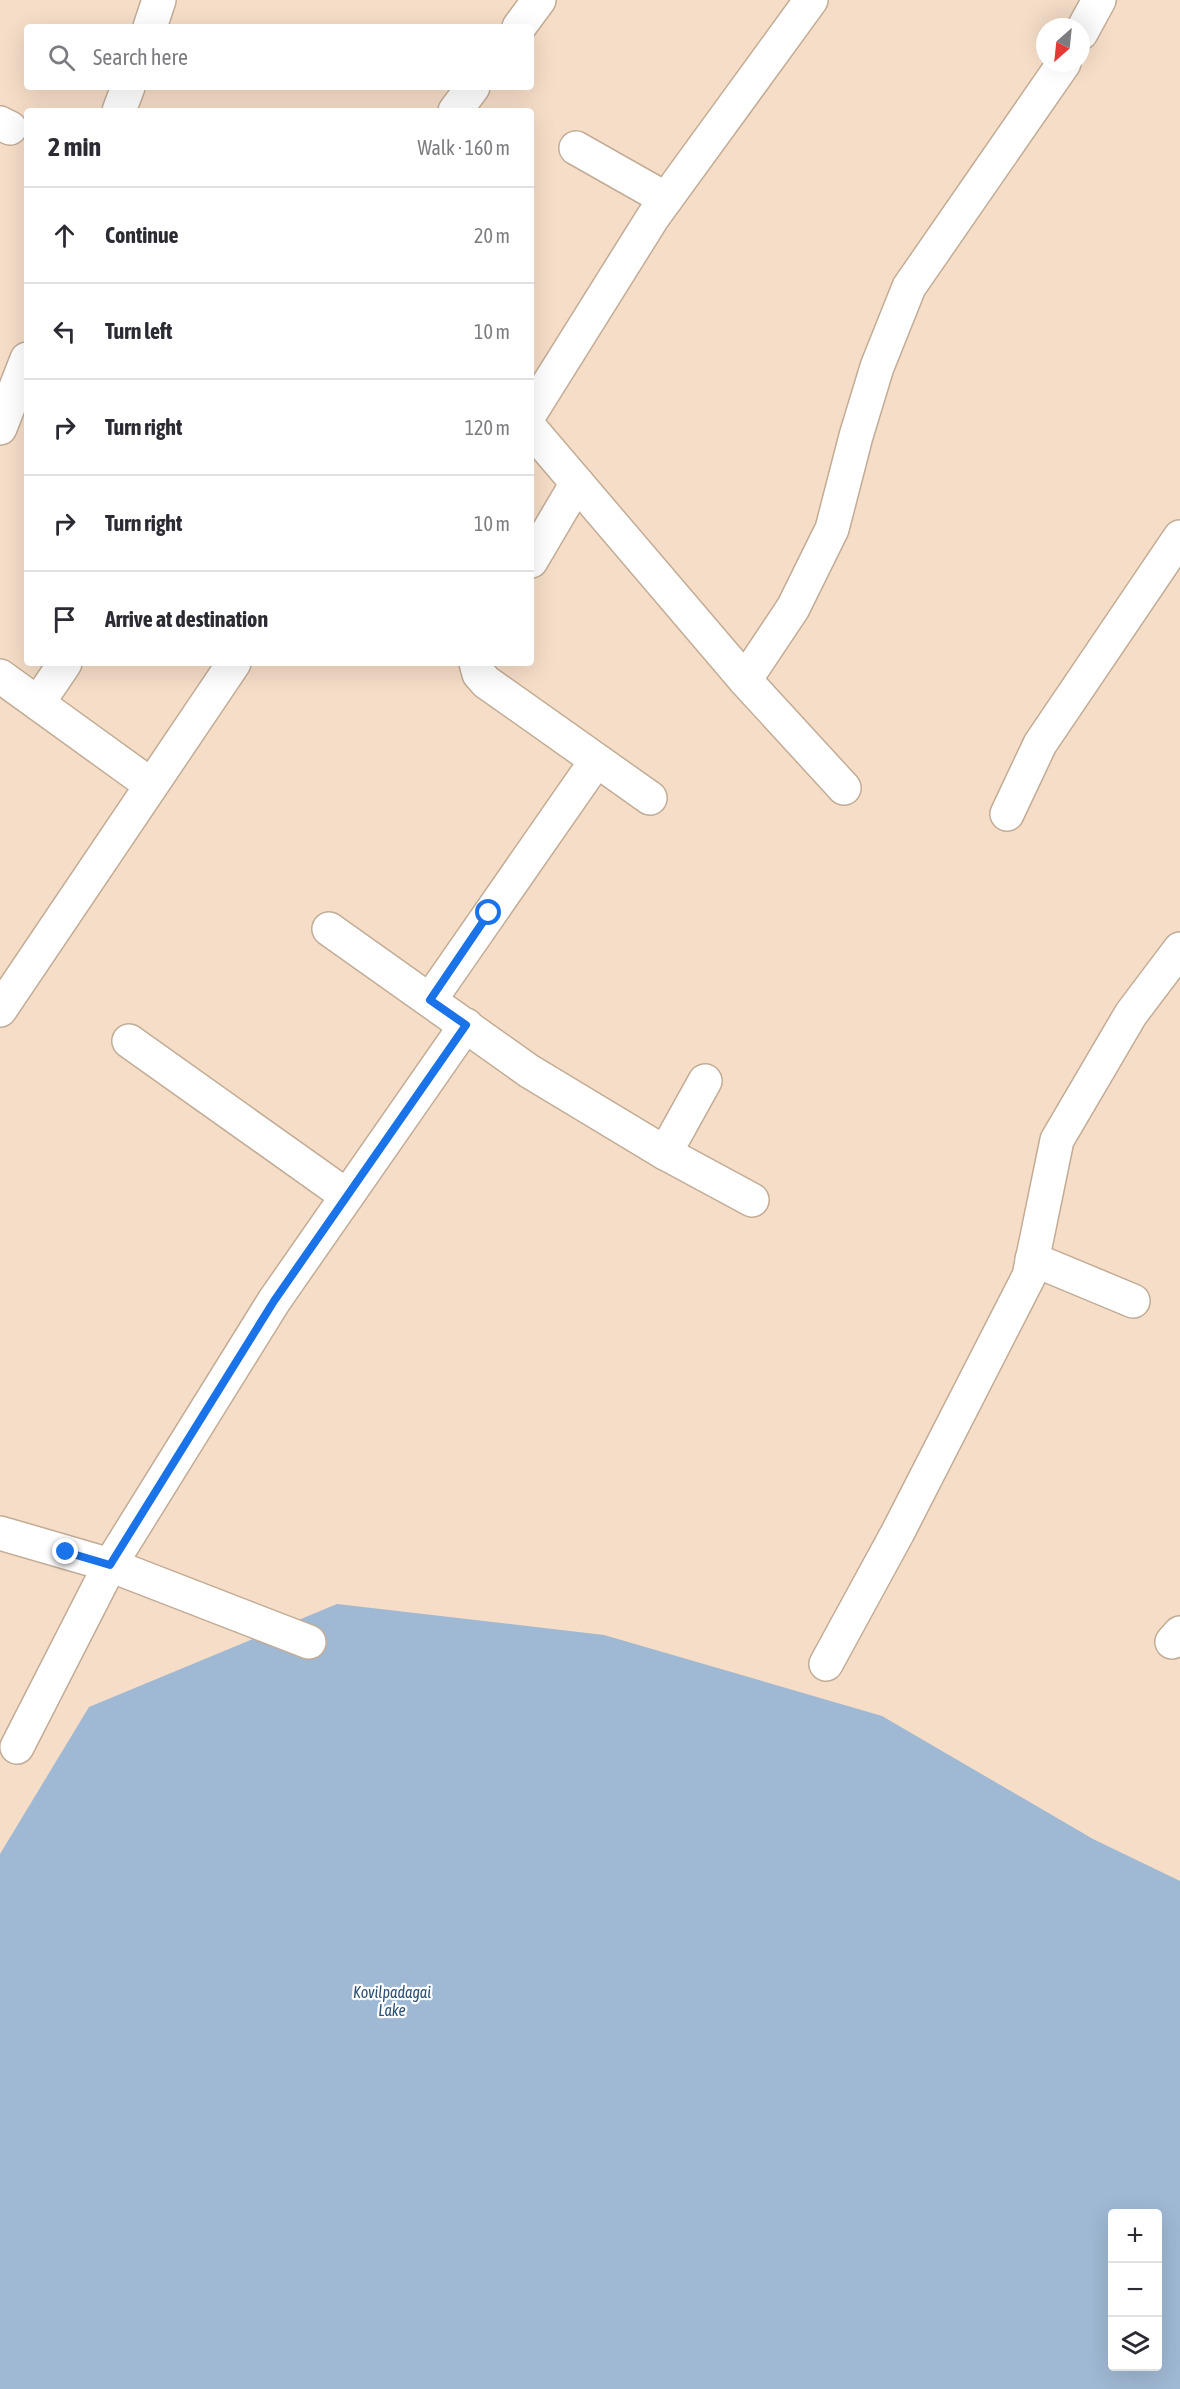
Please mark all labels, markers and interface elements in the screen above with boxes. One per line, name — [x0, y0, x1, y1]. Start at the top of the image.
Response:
north arrow — [1036, 18, 1090, 72]
search box — [24, 24, 534, 90]
icon: search — [45, 41, 78, 74]
text: Search here — [93, 44, 188, 70]
text: 2 min — [48, 132, 101, 162]
text: Walk · 160 m — [418, 136, 510, 159]
icon: ahead — [48, 219, 81, 252]
text: Continue — [105, 222, 179, 248]
text: 20 m — [474, 224, 510, 247]
icon: left — [48, 315, 81, 348]
text: Turn left — [105, 318, 172, 344]
text: 10 m — [474, 320, 510, 343]
icon: right — [48, 411, 81, 444]
text: Turn right — [105, 414, 182, 440]
text: 120 m — [465, 416, 510, 439]
icon: right — [48, 507, 81, 540]
text: Turn right — [105, 510, 182, 536]
text: 10 m — [474, 512, 510, 535]
icon: arrive — [48, 603, 81, 636]
text: Arrive at destination — [105, 606, 268, 632]
route start — [475, 899, 501, 925]
route end — [52, 1538, 78, 1564]
water label: Kovilpadagai Lake — [353, 1983, 431, 2019]
map controls — [1108, 2209, 1162, 2371]
button: + — [1108, 2209, 1162, 2263]
button: − — [1108, 2263, 1162, 2317]
button: layers — [1108, 2317, 1162, 2371]

